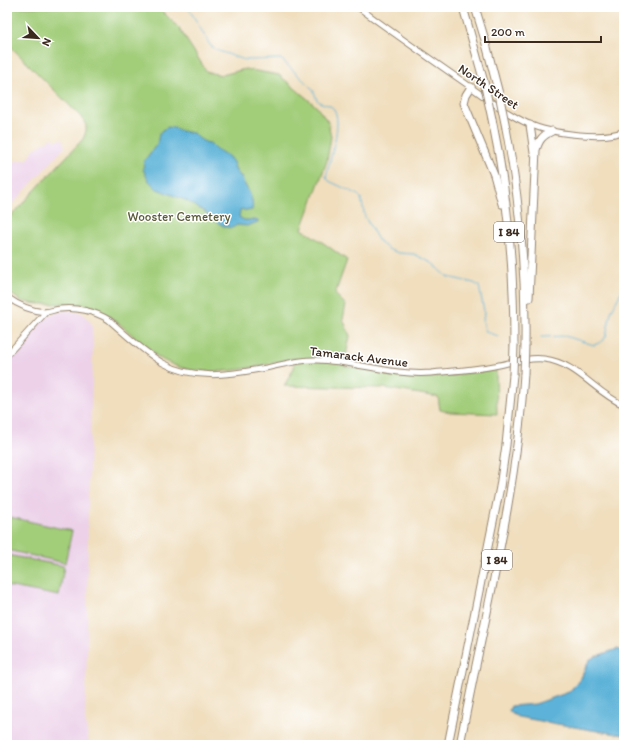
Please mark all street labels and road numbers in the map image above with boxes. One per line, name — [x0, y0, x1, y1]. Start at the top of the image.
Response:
street label: North Street — [456, 61, 522, 112]
road number: I 84 — [494, 222, 524, 242]
street label: Tamarack Avenue — [309, 343, 409, 370]
road number: I 84 — [482, 550, 512, 570]

